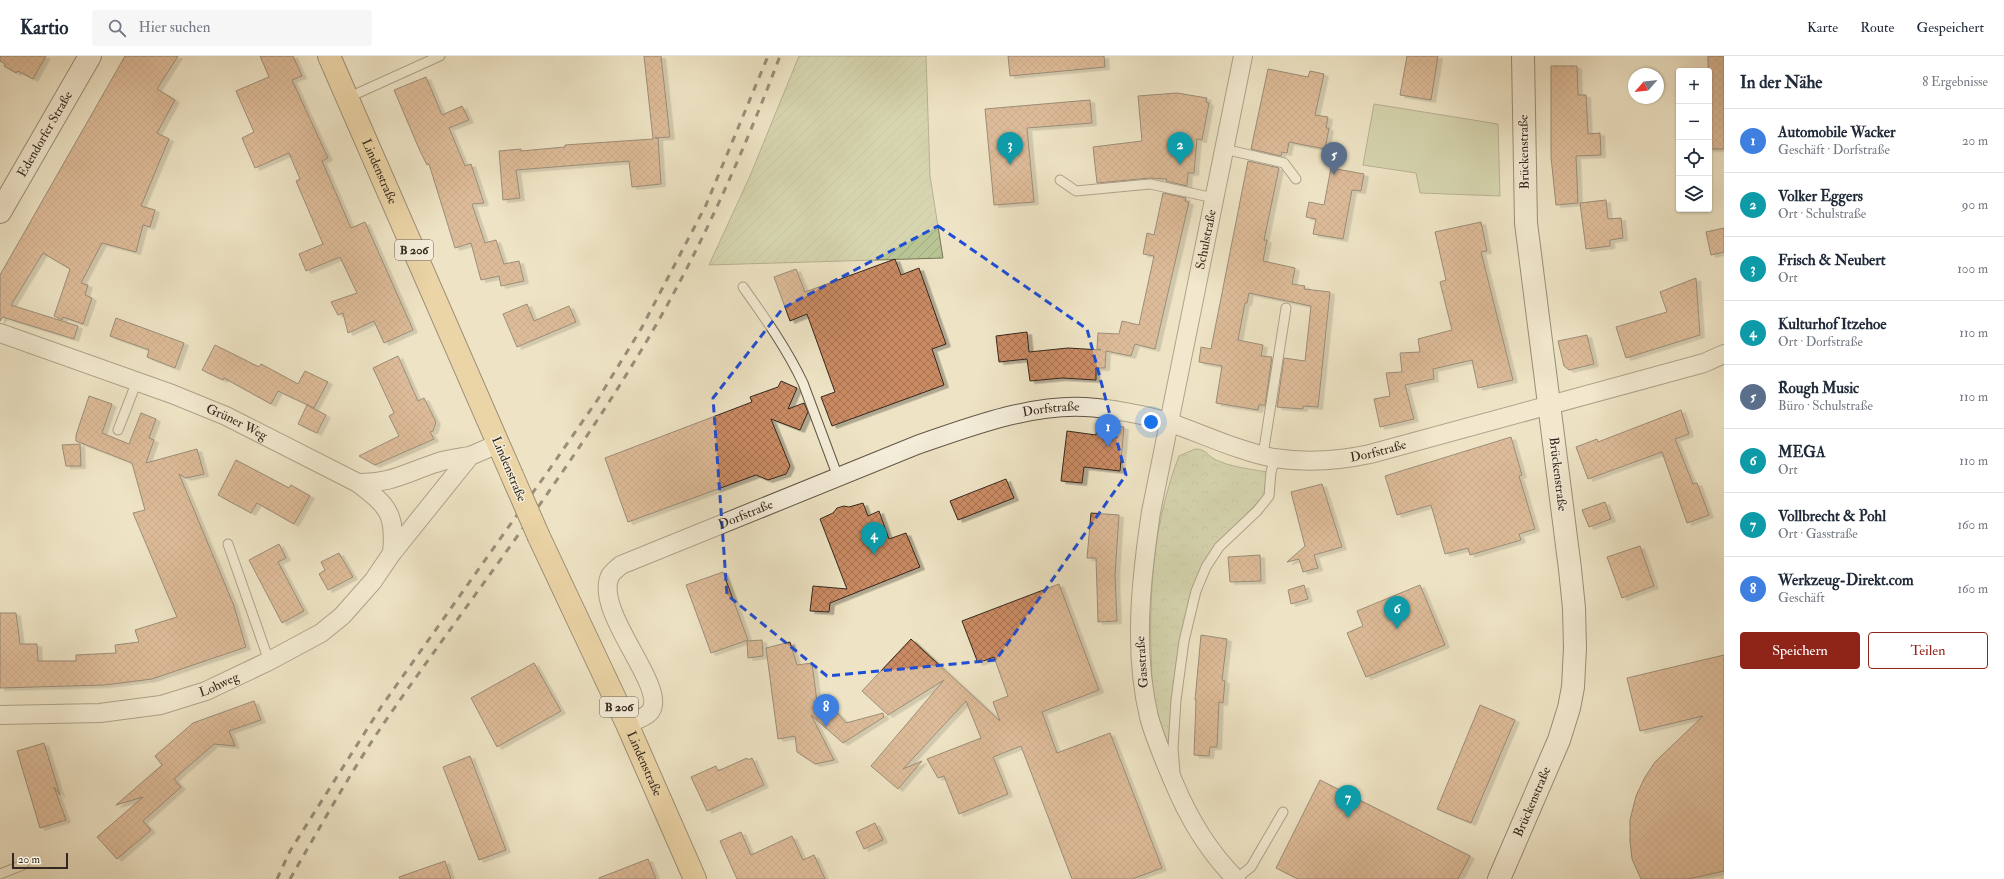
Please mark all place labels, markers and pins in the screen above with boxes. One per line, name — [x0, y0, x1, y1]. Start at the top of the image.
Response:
pin: 3 — [997, 132, 1023, 165]
pin: 2 — [1167, 132, 1193, 165]
pin: 5 — [1321, 142, 1347, 175]
pin: 1 — [1095, 414, 1121, 447]
pin: 4 — [861, 522, 887, 555]
pin: 6 — [1384, 596, 1410, 629]
pin: 8 — [813, 694, 839, 727]
pin: 7 — [1335, 785, 1361, 818]

